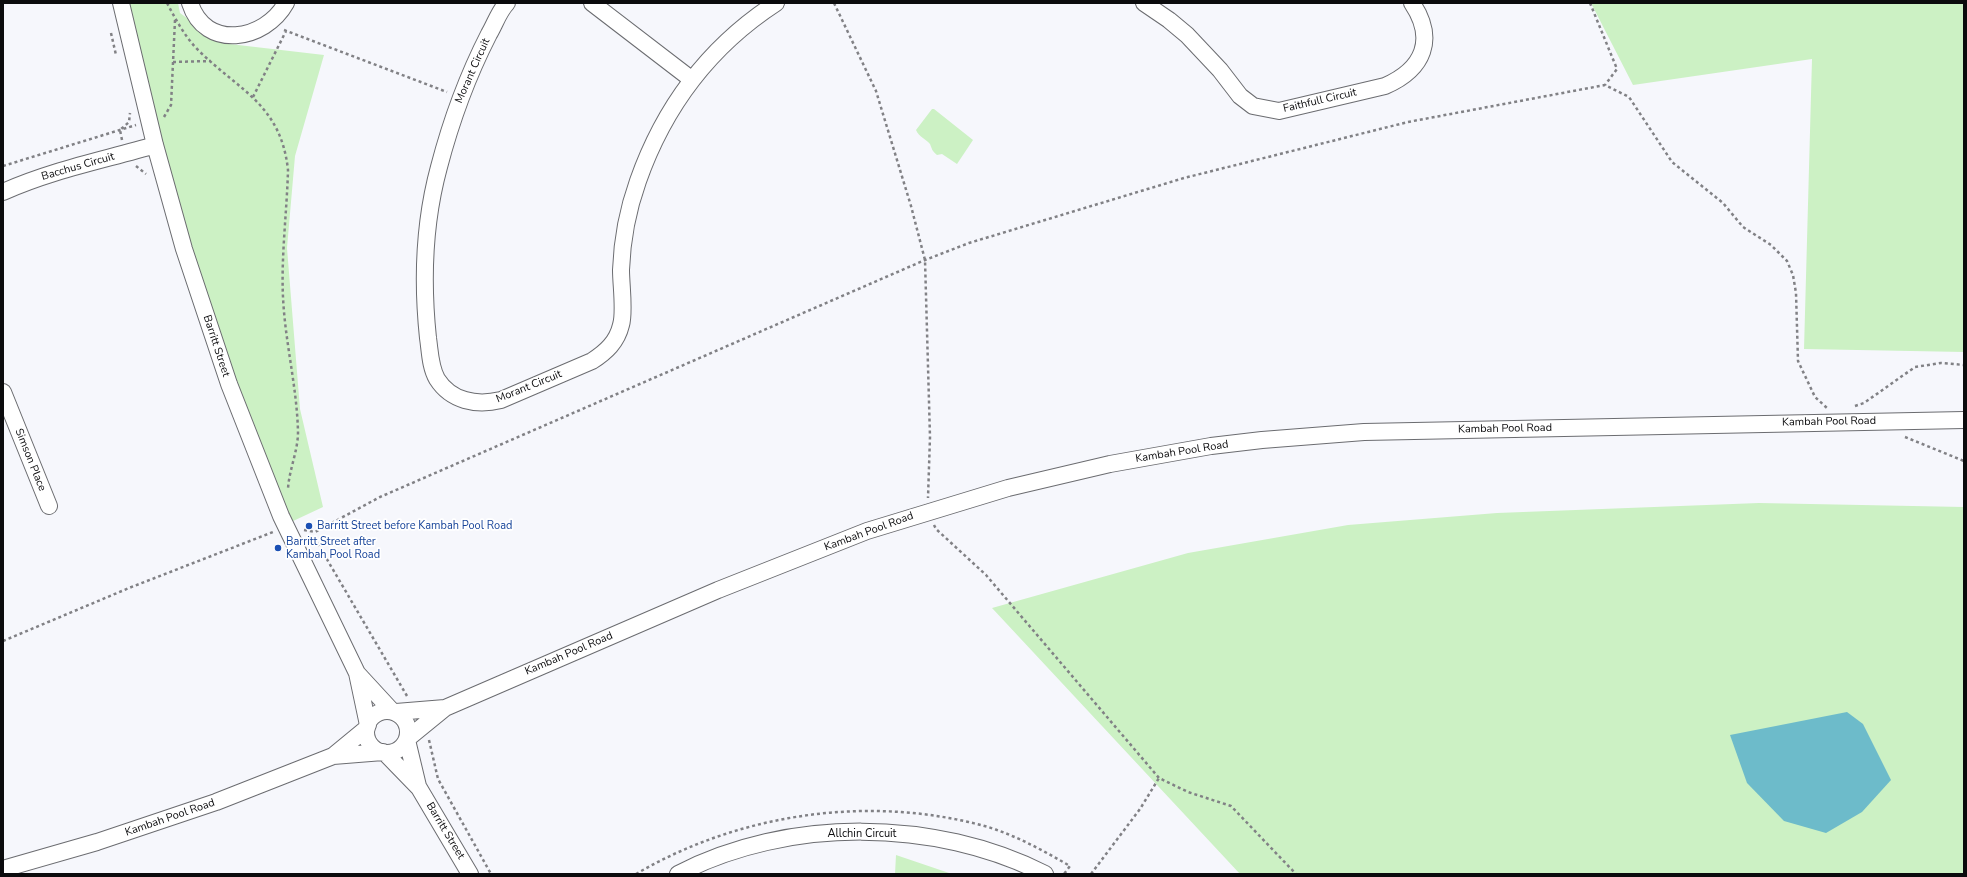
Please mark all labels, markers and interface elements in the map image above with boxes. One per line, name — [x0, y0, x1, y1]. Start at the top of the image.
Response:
street label: Morant Circuit — [453, 37, 493, 105]
street label: Faithfull Circuit — [1282, 86, 1358, 116]
street label: Bacchus Circuit — [40, 150, 116, 184]
street label: Barritt Street — [200, 313, 232, 379]
street label: Morant Circuit — [494, 368, 564, 406]
street label: Kambah Pool Road — [1782, 415, 1876, 429]
street label: Kambah Pool Road — [1458, 422, 1552, 436]
street label: Simson Place — [12, 427, 48, 493]
street label: Kambah Pool Road — [1135, 438, 1229, 466]
street label: Kambah Pool Road — [823, 510, 915, 554]
place label: Barritt Street before Kambah Pool Road — [317, 519, 512, 533]
marker: Barritt Street before Kambah Pool Road — [304, 521, 314, 531]
place label: Barritt Street after Kambah Pool Road — [286, 535, 380, 561]
marker: Barritt Street after Kambah Pool Road — [273, 543, 283, 553]
street label: Kambah Pool Road — [523, 630, 615, 678]
street label: Kambah Pool Road — [123, 796, 217, 840]
street label: Barritt Street — [423, 800, 467, 862]
street label: Allchin Circuit — [828, 827, 896, 841]

